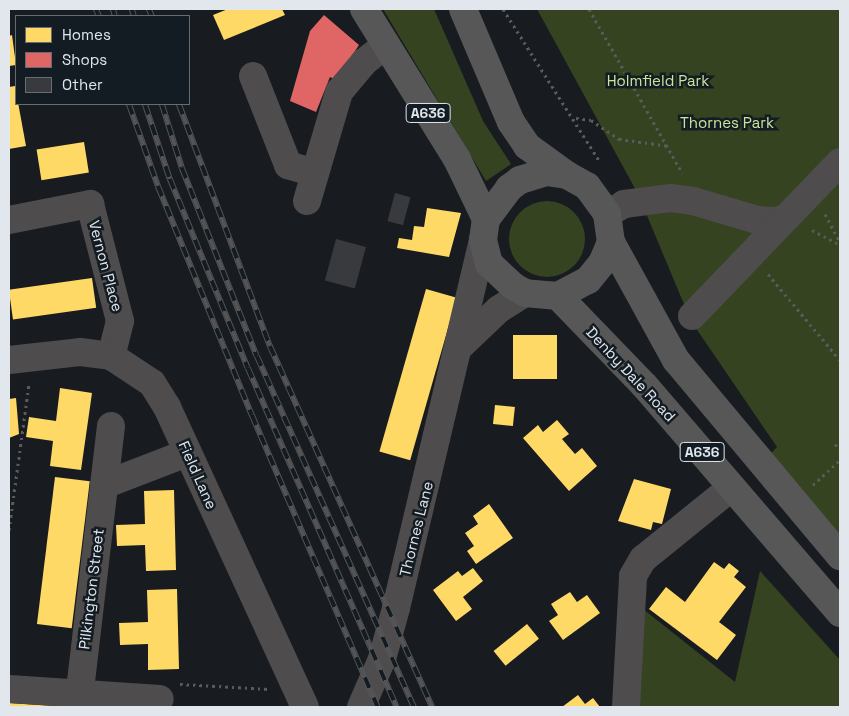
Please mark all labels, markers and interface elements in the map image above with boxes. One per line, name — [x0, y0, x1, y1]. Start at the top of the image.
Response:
legend — [15, 15, 190, 105]
text: Homes — [62, 25, 111, 44]
text: Shops — [62, 50, 107, 69]
park label: Holmfield Park — [607, 72, 709, 90]
text: Other — [62, 75, 103, 94]
road number: A636 — [406, 102, 450, 125]
park label: Thornes Park — [680, 114, 774, 132]
street label: Vernon Place — [85, 218, 127, 314]
street label: Denby Dale Road — [583, 323, 679, 425]
street label: Field Lane — [175, 438, 221, 512]
road number: A636 — [680, 441, 724, 464]
street label: Thornes Lane — [395, 479, 437, 579]
street label: Pilkington Street — [75, 527, 107, 651]

